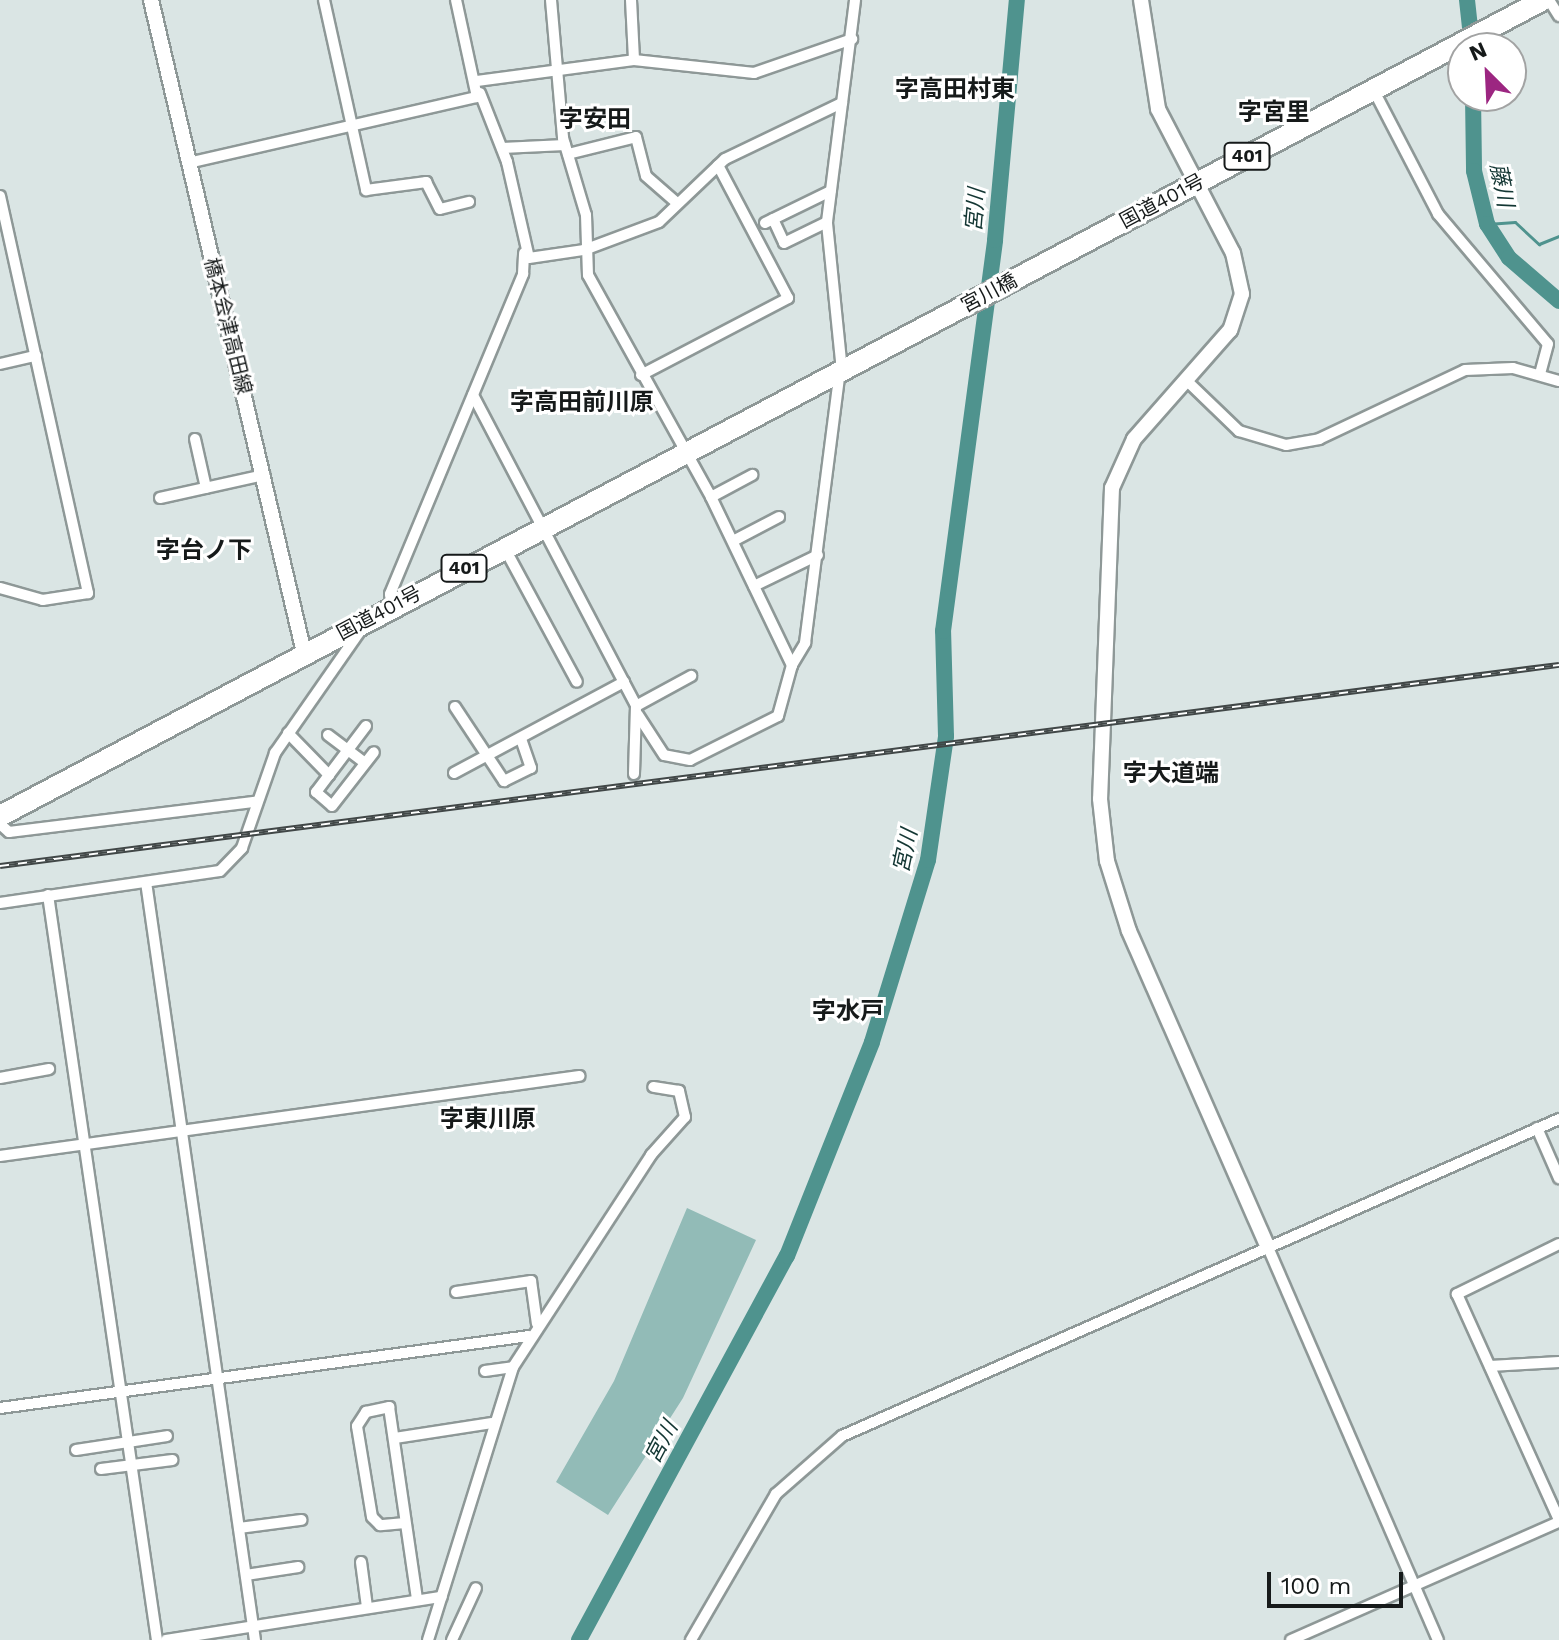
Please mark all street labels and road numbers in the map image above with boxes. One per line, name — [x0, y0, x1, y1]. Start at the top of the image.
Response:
road number: 401 — [1223, 142, 1271, 170]
street label: 国道401号 — [1116, 169, 1208, 233]
street label: 橋本会津高田線 — [199, 255, 257, 397]
street label: 宮川橋 — [957, 268, 1021, 318]
road number: 401 — [440, 554, 488, 582]
street label: 国道401号 — [333, 581, 425, 645]

